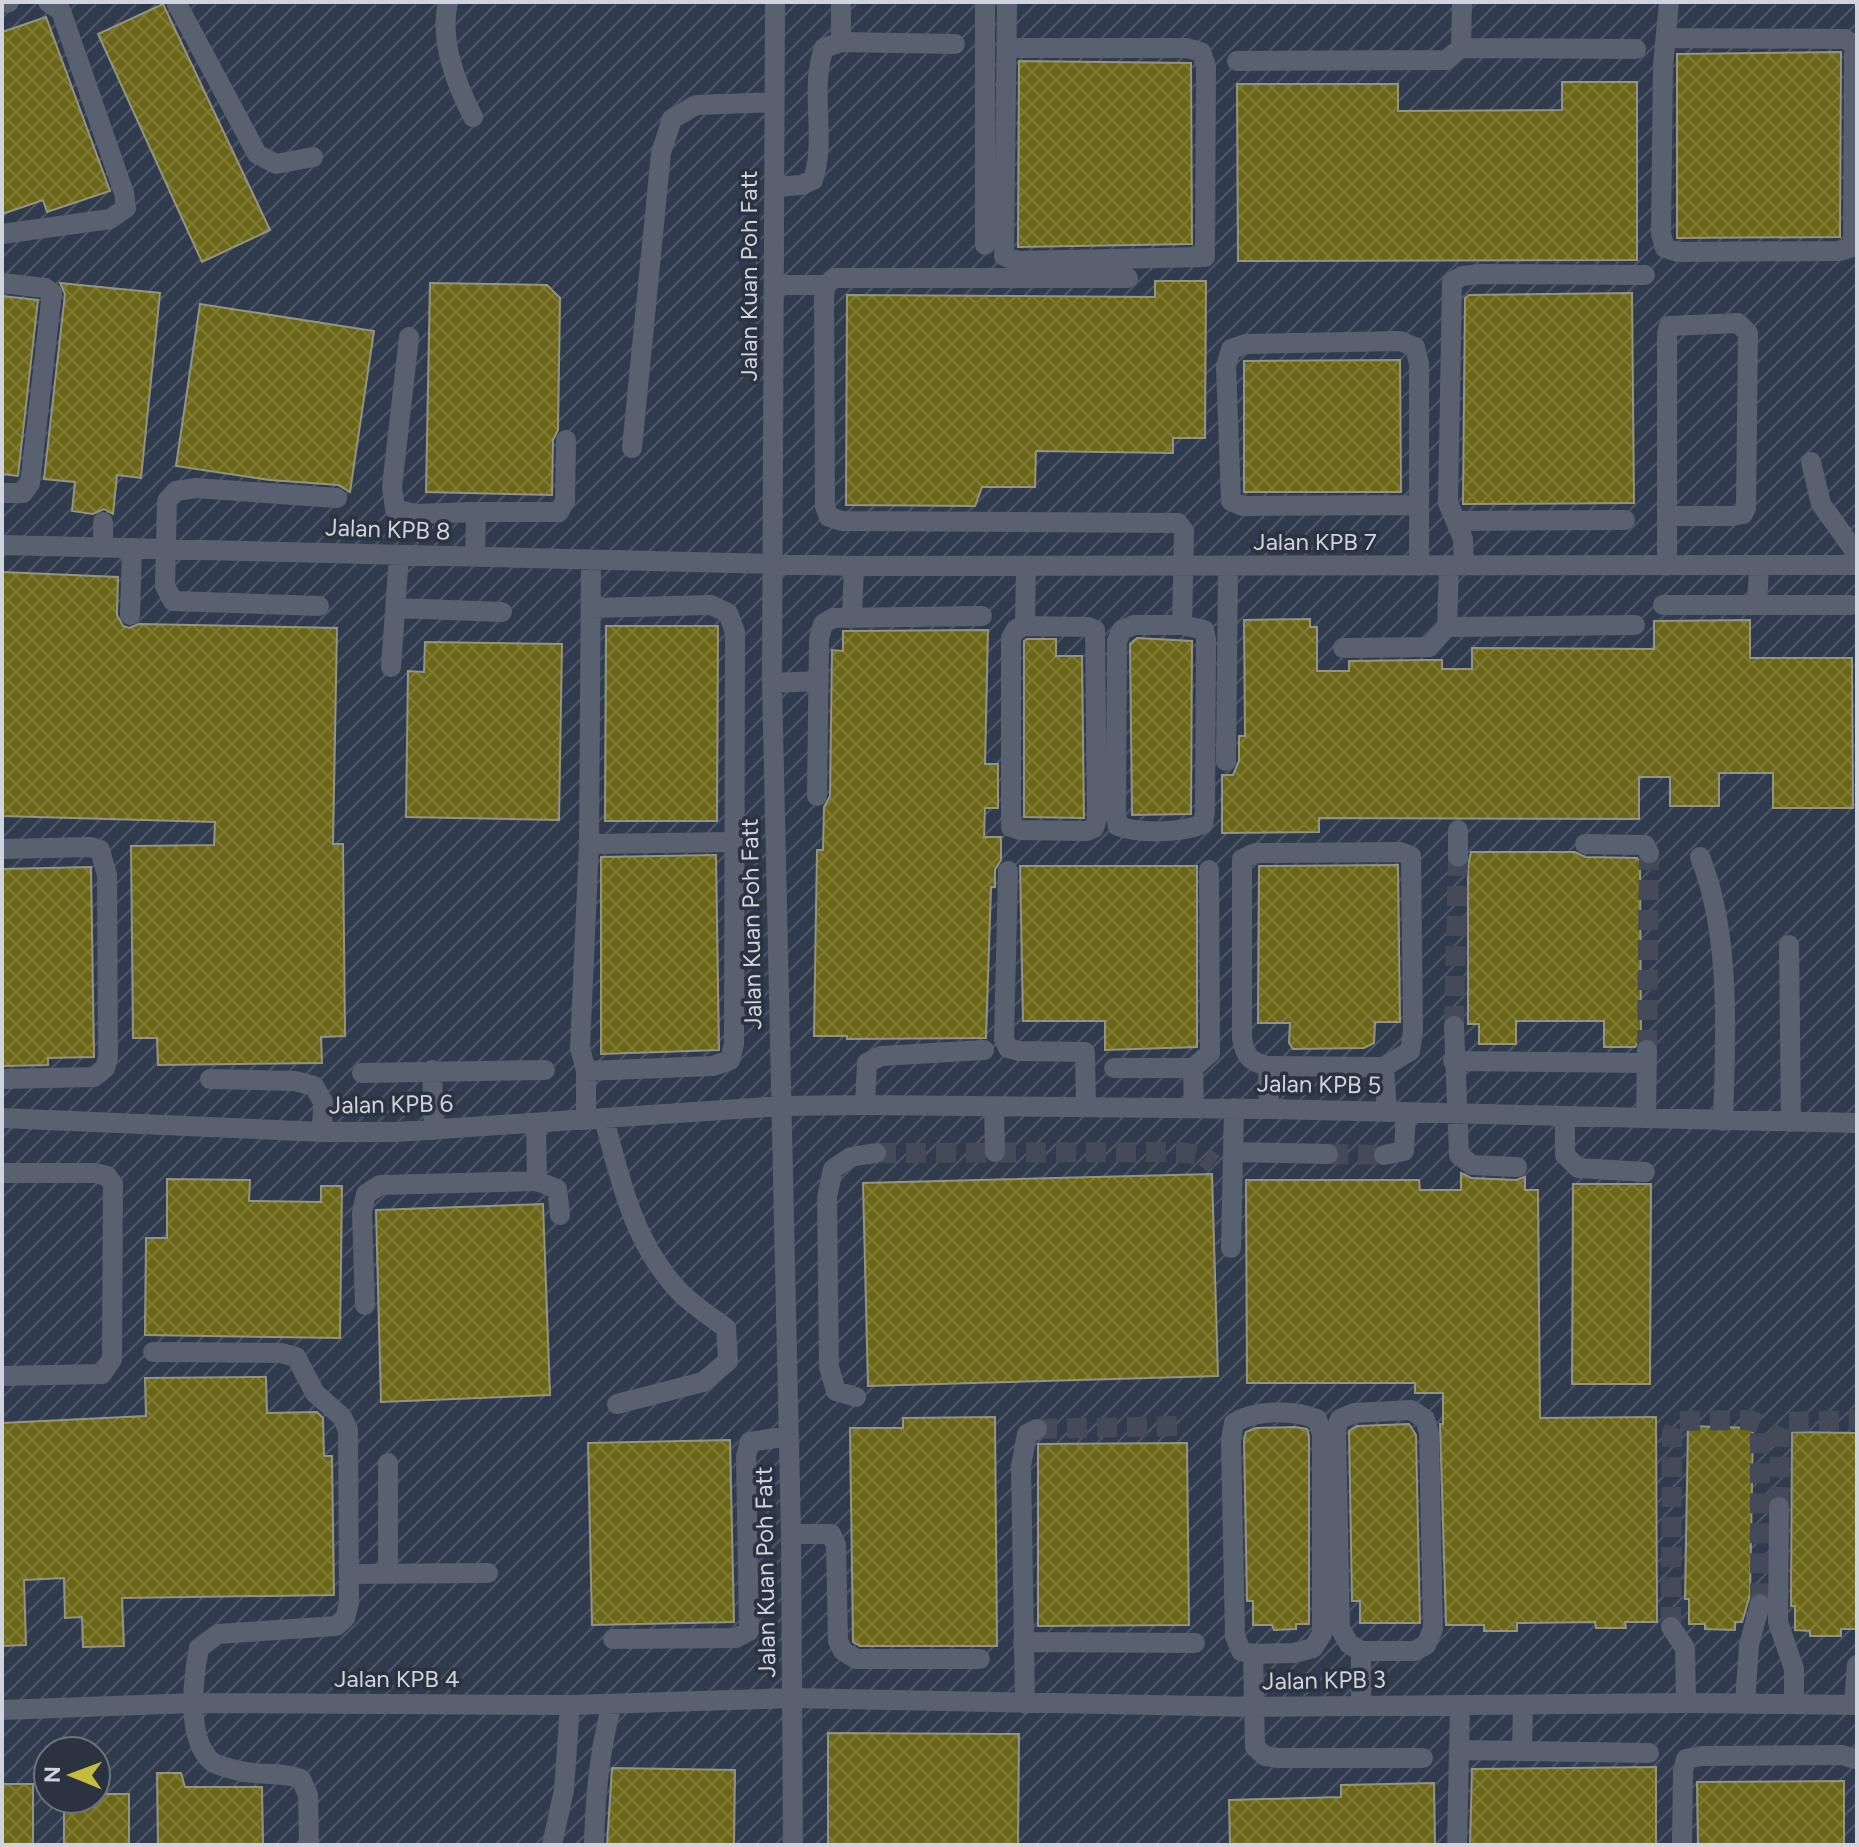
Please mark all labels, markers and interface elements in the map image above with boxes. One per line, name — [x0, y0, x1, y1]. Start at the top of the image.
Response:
street label: Jalan Kuan Poh Fatt — [734, 170, 763, 382]
street label: Jalan KPB 8 — [325, 512, 451, 546]
street label: Jalan KPB 7 — [1253, 527, 1377, 556]
street label: Jalan Kuan Poh Fatt — [735, 818, 767, 1030]
street label: Jalan KPB 5 — [1257, 1068, 1381, 1100]
street label: Jalan KPB 6 — [329, 1088, 453, 1120]
street label: Jalan Kuan Poh Fatt — [749, 1466, 781, 1678]
street label: Jalan KPB 4 — [334, 1664, 460, 1693]
street label: Jalan KPB 3 — [1262, 1664, 1386, 1696]
north arrow — [32, 1735, 112, 1815]
text: N — [39, 1766, 66, 1783]

